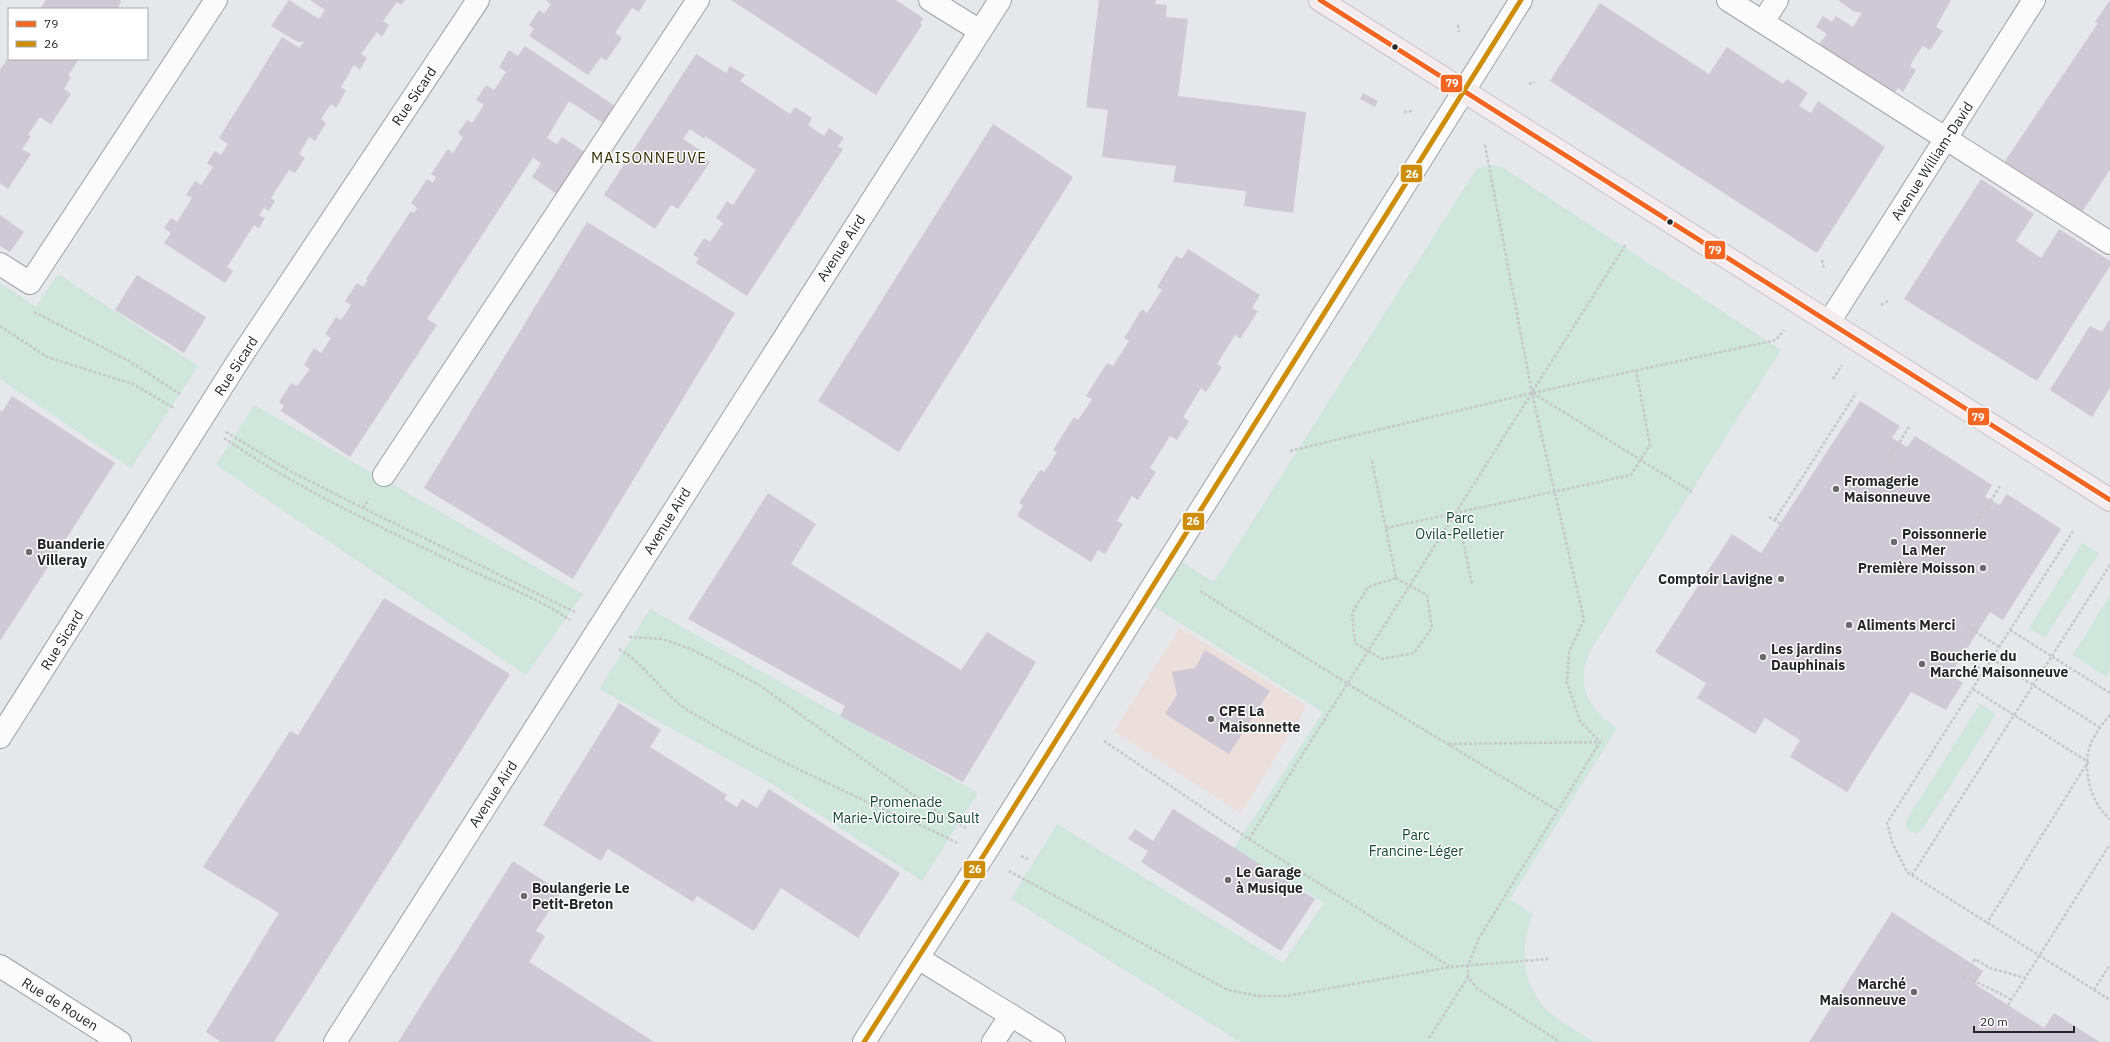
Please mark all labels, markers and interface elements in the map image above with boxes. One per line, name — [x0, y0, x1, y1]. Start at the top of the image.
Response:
legend — [8, 8, 148, 60]
text: 79 — [44, 16, 58, 31]
text: 26 — [44, 36, 58, 51]
unlabelled marker — [1390, 42, 1400, 52]
street label: Rue Sicard — [388, 63, 440, 129]
line badge: 79 — [1440, 74, 1463, 93]
text: 79 — [1445, 76, 1459, 90]
street label: Avenue William-David — [1887, 98, 1977, 224]
district label: MAISONNEUVE — [591, 148, 707, 167]
line badge: 26 — [1400, 164, 1423, 183]
text: 26 — [1405, 167, 1419, 181]
street label: Avenue Aird — [813, 211, 869, 285]
unlabelled marker — [1665, 217, 1675, 227]
line badge: 79 — [1704, 240, 1726, 260]
text: 79 — [1708, 243, 1722, 257]
street label: Rue Sicard — [210, 333, 262, 399]
line badge: 79 — [1967, 407, 1990, 426]
text: 79 — [1971, 410, 1985, 424]
place label: Fromagerie Maisonneuve — [1844, 472, 1931, 506]
street label: Avenue Aird — [639, 484, 695, 558]
marker: Fromagerie Maisonneuve — [1831, 484, 1841, 494]
park label: Parc Ovila-Pelletier — [1415, 509, 1505, 543]
line badge: 26 — [1182, 512, 1205, 531]
text: 26 — [1186, 514, 1200, 528]
place label: Poissonnerie La Mer — [1902, 525, 1987, 559]
place label: Buanderie Villeray — [37, 535, 105, 569]
marker: Poissonnerie La Mer — [1889, 537, 1899, 547]
marker: Buanderie Villeray — [24, 547, 34, 557]
place label: Première Moisson — [1858, 559, 1975, 577]
marker: Première Moisson — [1978, 563, 1988, 573]
place label: Comptoir Lavigne — [1658, 570, 1773, 588]
marker: Comptoir Lavigne — [1776, 574, 1786, 584]
street label: Rue Sicard — [37, 607, 87, 673]
place label: Aliments Merci — [1857, 616, 1955, 634]
marker: Aliments Merci — [1844, 620, 1854, 630]
place label: Les jardins Dauphinais — [1771, 640, 1845, 674]
place label: Boucherie du Marché Maisonneuve — [1930, 647, 2068, 681]
marker: Les jardins Dauphinais — [1758, 652, 1768, 662]
marker: Boucherie du Marché Maisonneuve — [1917, 659, 1927, 669]
place label: CPE La Maisonnette — [1219, 702, 1301, 736]
marker: CPE La Maisonnette — [1206, 714, 1216, 724]
street label: Avenue Aird — [465, 757, 521, 831]
park label: Promenade Marie-Victoire-Du Sault — [832, 793, 980, 827]
park label: Parc Francine-Léger — [1369, 826, 1463, 860]
line badge: 26 — [963, 860, 986, 879]
text: 26 — [968, 862, 982, 876]
place label: Le Garage à Musique — [1236, 863, 1303, 897]
marker: Le Garage à Musique — [1223, 875, 1233, 885]
place label: Boulangerie Le Petit-Breton — [532, 879, 630, 913]
marker: Boulangerie Le Petit-Breton — [519, 891, 529, 901]
street label: Rue de Rouen — [18, 973, 102, 1035]
place label: Marché Maisonneuve — [1819, 975, 1906, 1009]
marker: Marché Maisonneuve — [1909, 987, 1919, 997]
scale bar — [1974, 1008, 2074, 1034]
text: 20 m — [1980, 1014, 2008, 1029]

